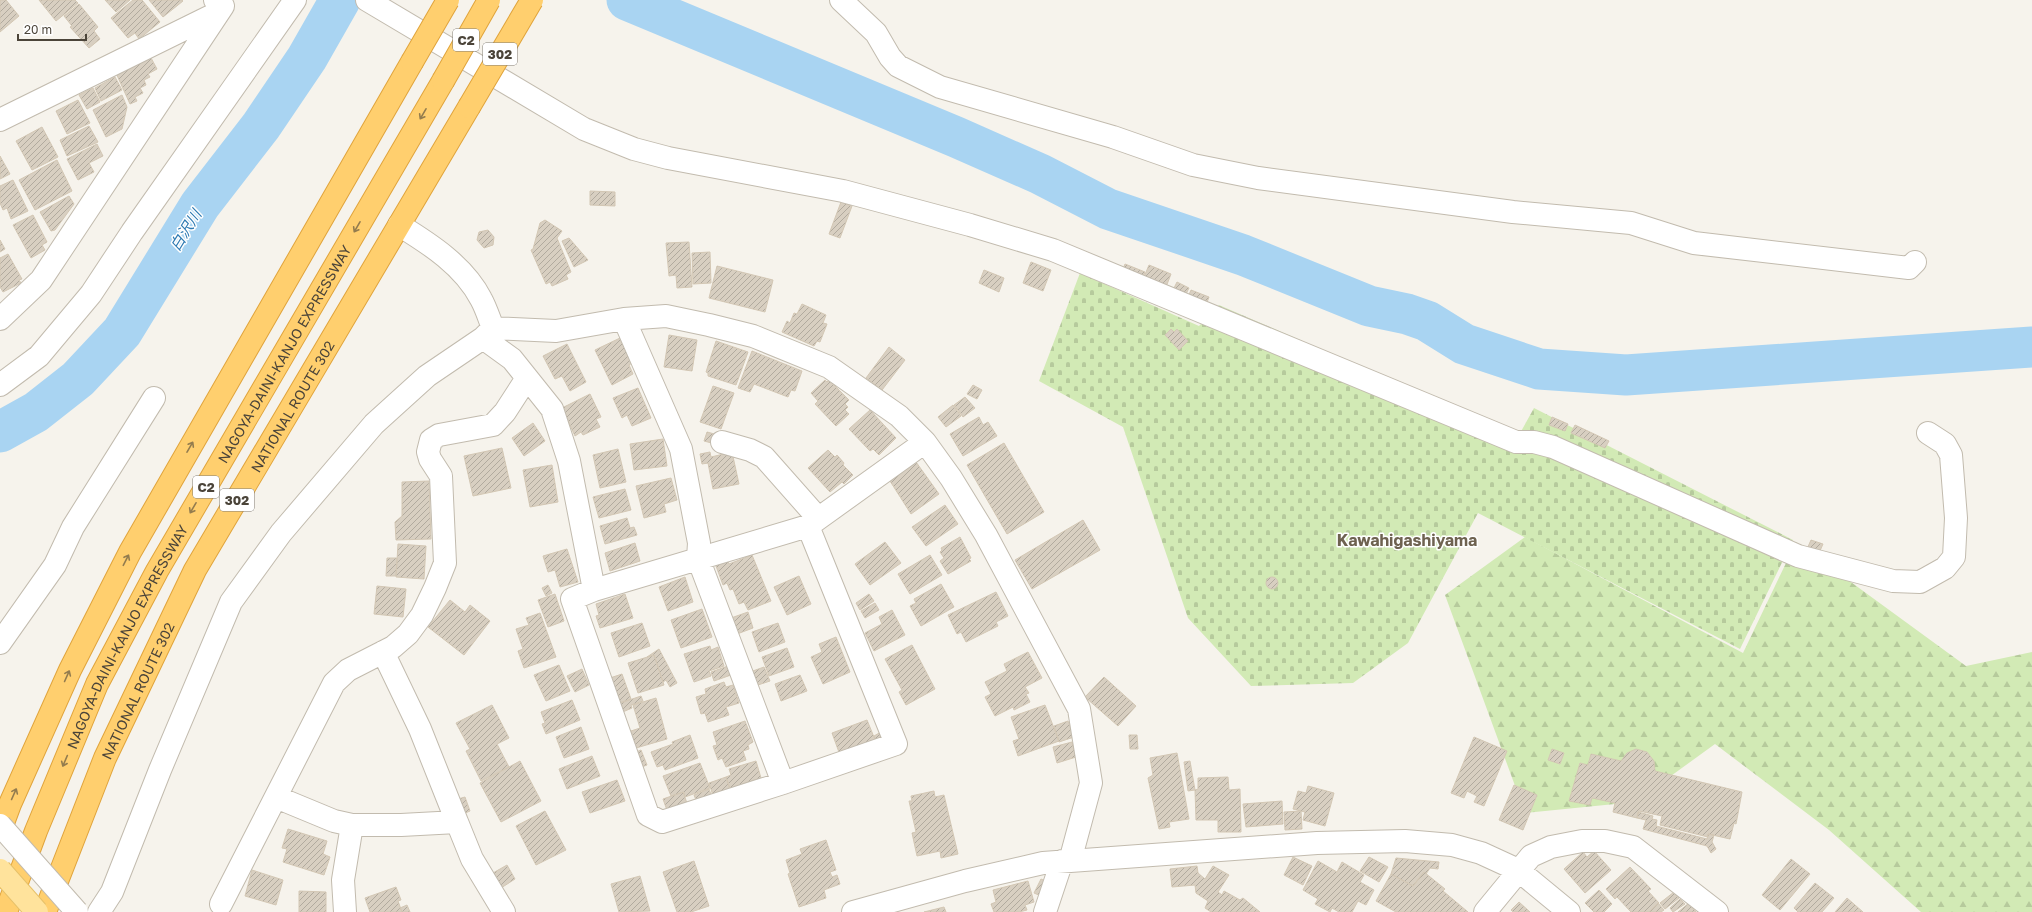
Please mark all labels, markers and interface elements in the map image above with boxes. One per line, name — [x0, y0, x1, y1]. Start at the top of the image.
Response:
scale bar — [18, 16, 86, 42]
text: 20 m — [24, 22, 52, 37]
road number: C2 — [453, 29, 479, 51]
road number: 302 — [483, 43, 517, 65]
one-way arrow — [419, 109, 427, 120]
water label: 白沢川 — [165, 204, 206, 254]
one-way arrow — [353, 221, 361, 233]
street label: NAGOYA-DAINI-KANJO EXPRESSWAY — [214, 242, 354, 466]
street label: NATIONAL ROUTE 302 — [246, 337, 337, 475]
one-way arrow — [187, 441, 195, 453]
road number: C2 — [193, 476, 219, 498]
road number: 302 — [220, 489, 254, 511]
one-way arrow — [189, 502, 197, 514]
street label: NAGOYA-DAINI-KANJO EXPRESSWAY — [63, 521, 191, 751]
district label: Kawahigashiyama — [1337, 530, 1477, 550]
one-way arrow — [123, 554, 130, 566]
street label: NATIONAL ROUTE 302 — [97, 619, 177, 762]
one-way arrow — [64, 670, 71, 682]
one-way arrow — [60, 755, 68, 767]
one-way arrow — [11, 789, 18, 801]

